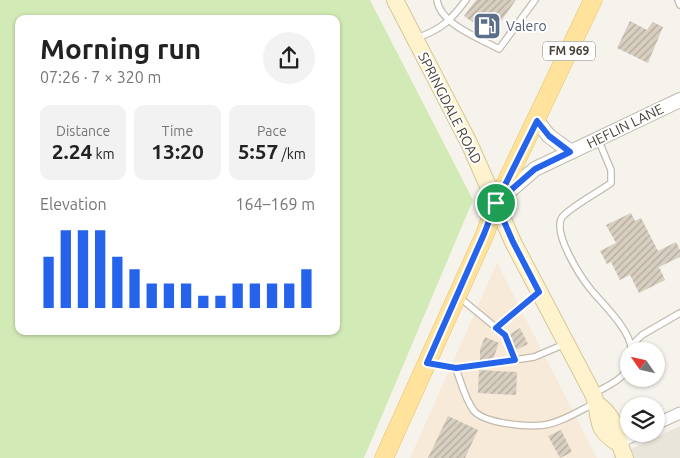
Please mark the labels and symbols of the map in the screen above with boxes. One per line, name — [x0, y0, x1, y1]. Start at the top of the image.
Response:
fuel station icon: Valero — [472, 11, 502, 41]
place label: Valero — [506, 18, 547, 34]
road number: FM 969 — [543, 41, 595, 60]
street label: SPRINGDALE ROAD — [415, 50, 485, 166]
street label: HEFLIN LANE — [584, 100, 666, 151]
pin — [475, 182, 517, 224]
north arrow — [620, 342, 665, 388]

